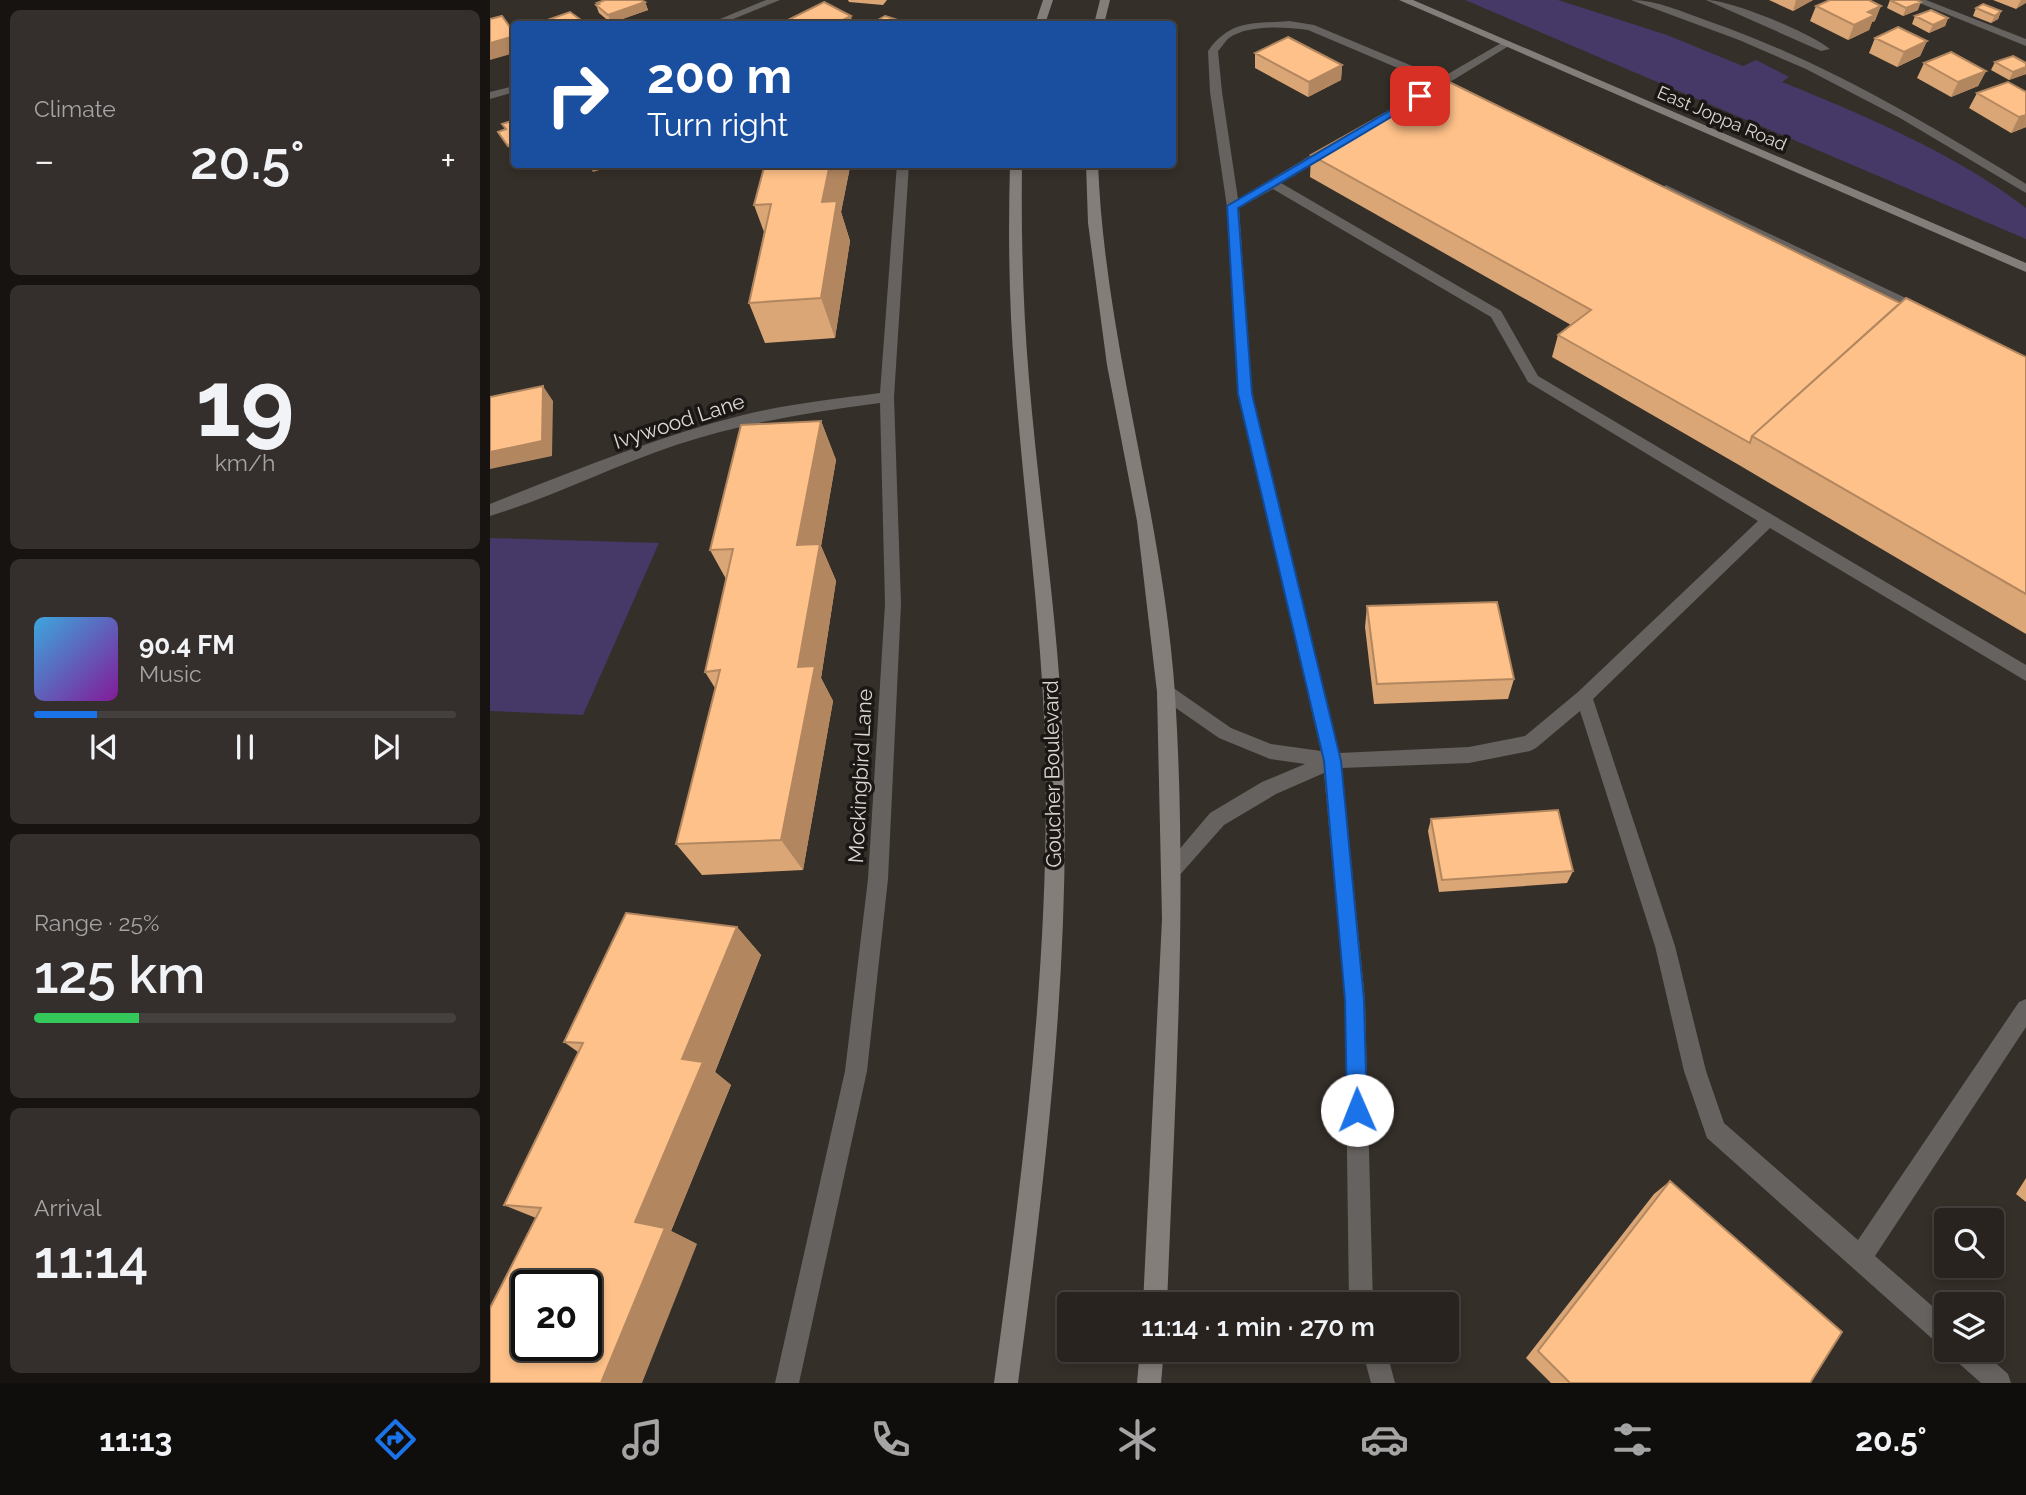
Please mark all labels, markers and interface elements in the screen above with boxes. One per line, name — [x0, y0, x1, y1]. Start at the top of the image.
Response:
text: 200 m — [647, 47, 792, 104]
icon: right — [532, 49, 623, 140]
pin — [1390, 66, 1450, 126]
icon: arrive — [1401, 77, 1439, 115]
street label: East Joppa Road — [1654, 81, 1790, 155]
text: Climate — [34, 95, 116, 122]
text: Turn right — [647, 106, 788, 143]
text: 20.5° — [190, 130, 305, 191]
text: − — [34, 138, 54, 183]
text: + — [440, 138, 456, 183]
text: 19 — [196, 350, 294, 457]
street label: Ivywood Lane — [610, 388, 748, 454]
text: km/h — [215, 449, 275, 476]
text: 90.4 FM — [139, 630, 235, 660]
text: Music — [139, 660, 202, 687]
street label: Goucher Boulevard — [1038, 680, 1066, 868]
street label: Mockingbird Lane — [843, 688, 877, 864]
icon: previous — [85, 728, 123, 766]
icon: pause — [226, 728, 264, 766]
icon: next — [367, 728, 405, 766]
text: Range · 25% — [34, 909, 160, 936]
text: 125 km — [34, 944, 205, 1005]
position arrow — [1320, 1073, 1394, 1147]
text: Arrival — [34, 1194, 101, 1221]
map controls — [1934, 1208, 2004, 1362]
button: search — [1934, 1208, 2004, 1278]
text: 11:14 — [34, 1229, 148, 1290]
speed limit sign: 20 — [511, 1270, 602, 1361]
button: layers — [1934, 1292, 2004, 1362]
text: 11:14 · 1 min · 270 m — [1141, 1312, 1375, 1342]
icon: directions — [371, 1415, 420, 1464]
icon: music — [618, 1415, 667, 1464]
icon: phone — [866, 1415, 915, 1464]
icon: climate — [1113, 1415, 1162, 1464]
icon: car — [1360, 1415, 1409, 1464]
icon: filters — [1608, 1415, 1657, 1464]
text: 11:13 — [99, 1421, 172, 1458]
text: 20.5° — [1855, 1421, 1927, 1458]

